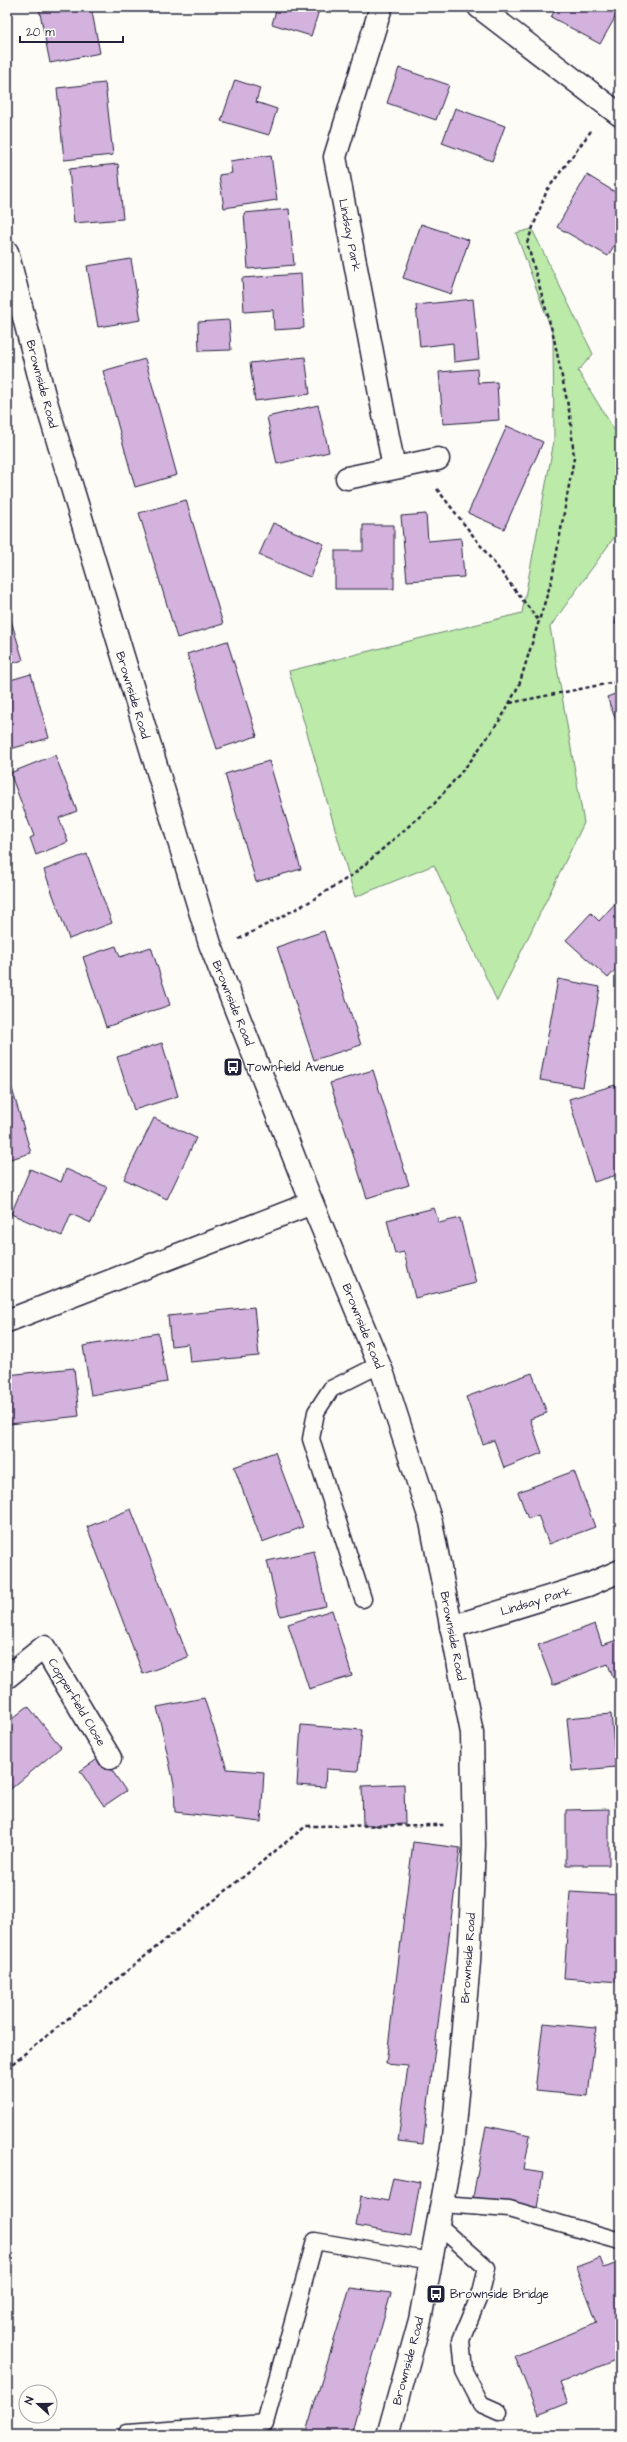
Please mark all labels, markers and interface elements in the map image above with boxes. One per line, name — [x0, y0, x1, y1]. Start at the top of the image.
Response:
scale bar — [20, 18, 123, 44]
text: 20 m — [26, 24, 55, 41]
street label: Lindsay Park — [333, 197, 365, 274]
street label: Brownside Road — [22, 338, 61, 430]
street label: Brownside Road — [111, 649, 154, 741]
street label: Brownside Road — [208, 958, 257, 1048]
bus stop icon: Townfield Avenue — [222, 1056, 244, 1078]
place label: Townfield Avenue — [247, 1059, 345, 1076]
street label: Brownside Road — [338, 1281, 387, 1371]
street label: Lindsay Park — [498, 1582, 575, 1621]
street label: Brownside Road — [436, 1590, 469, 1682]
street label: Copperfield Close — [44, 1655, 110, 1750]
street label: Brownside Road — [457, 1912, 480, 2004]
bus stop icon: Brownside Bridge — [425, 2283, 447, 2305]
place label: Brownside Bridge — [450, 2286, 549, 2304]
street label: Brownside Road — [389, 2315, 428, 2407]
north arrow — [18, 2384, 58, 2424]
text: N — [21, 2395, 37, 2407]

